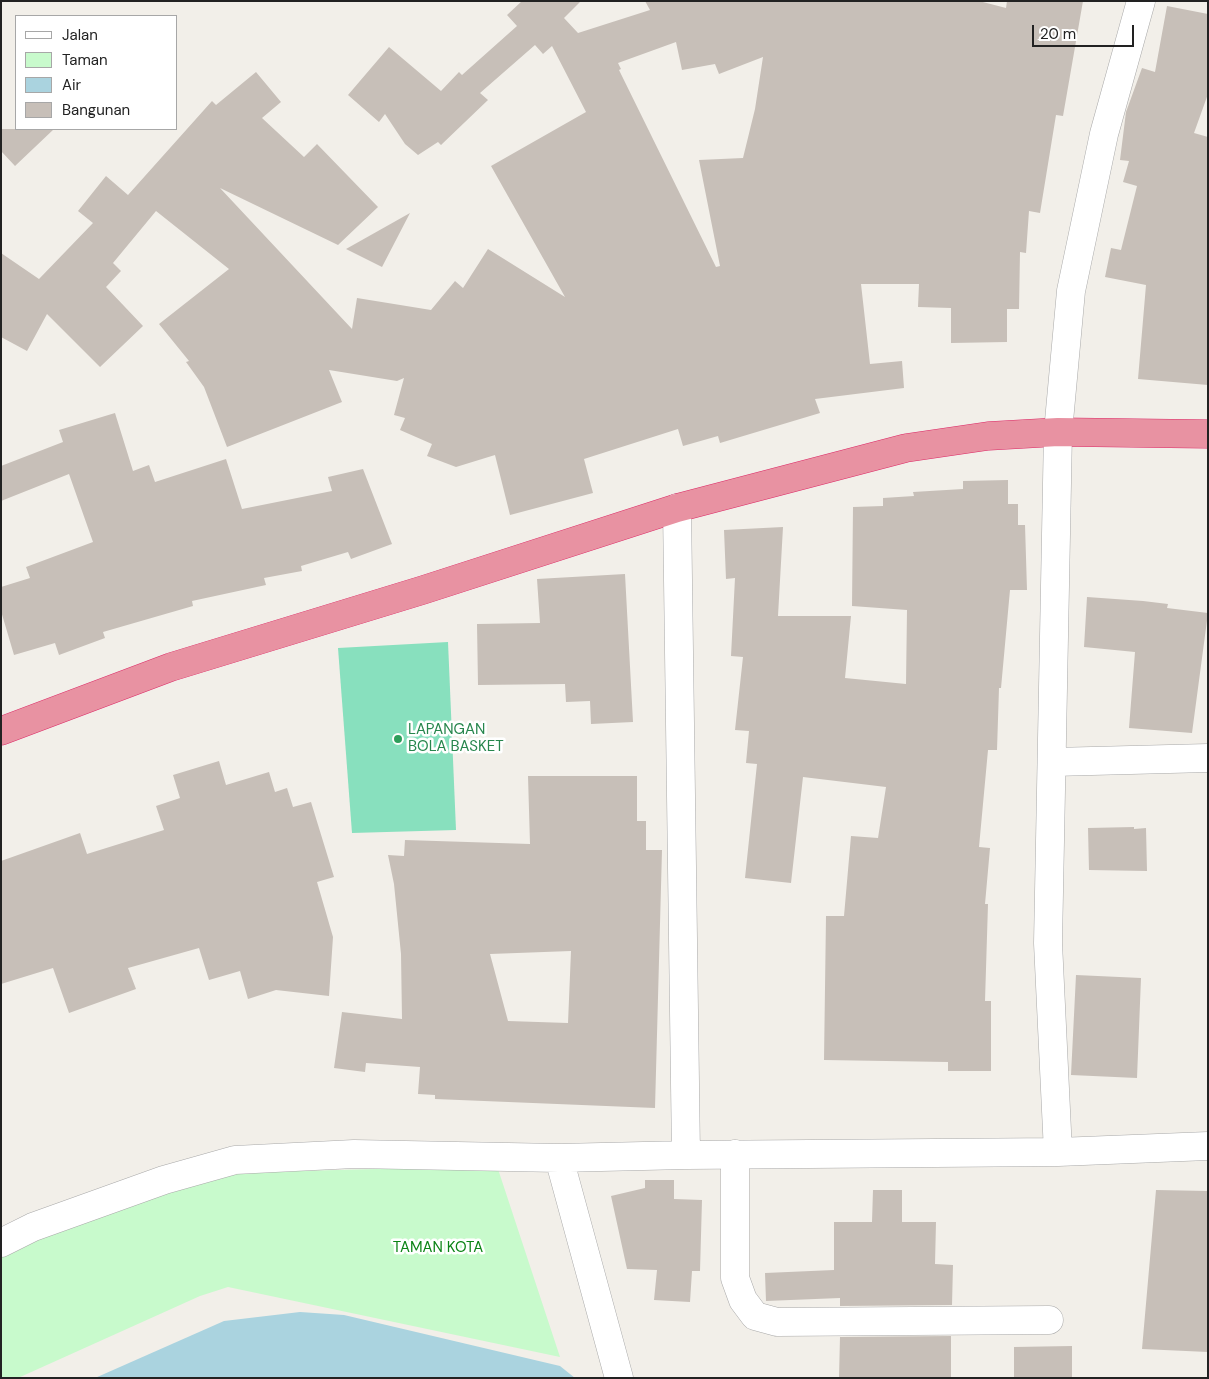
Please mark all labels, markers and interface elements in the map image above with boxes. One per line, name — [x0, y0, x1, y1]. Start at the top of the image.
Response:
legend — [15, 15, 178, 130]
scale bar — [1034, 15, 1136, 47]
text: 20 m — [1040, 24, 1076, 44]
text: Jalan — [62, 25, 98, 45]
text: Taman — [62, 50, 108, 70]
text: Air — [62, 75, 81, 95]
text: Bangunan — [62, 100, 130, 120]
place label: LAPANGAN BOLA BASKET — [408, 721, 504, 756]
marker: LAPANGAN BOLA BASKET — [392, 733, 404, 745]
park label: TAMAN KOTA — [393, 1239, 483, 1257]

